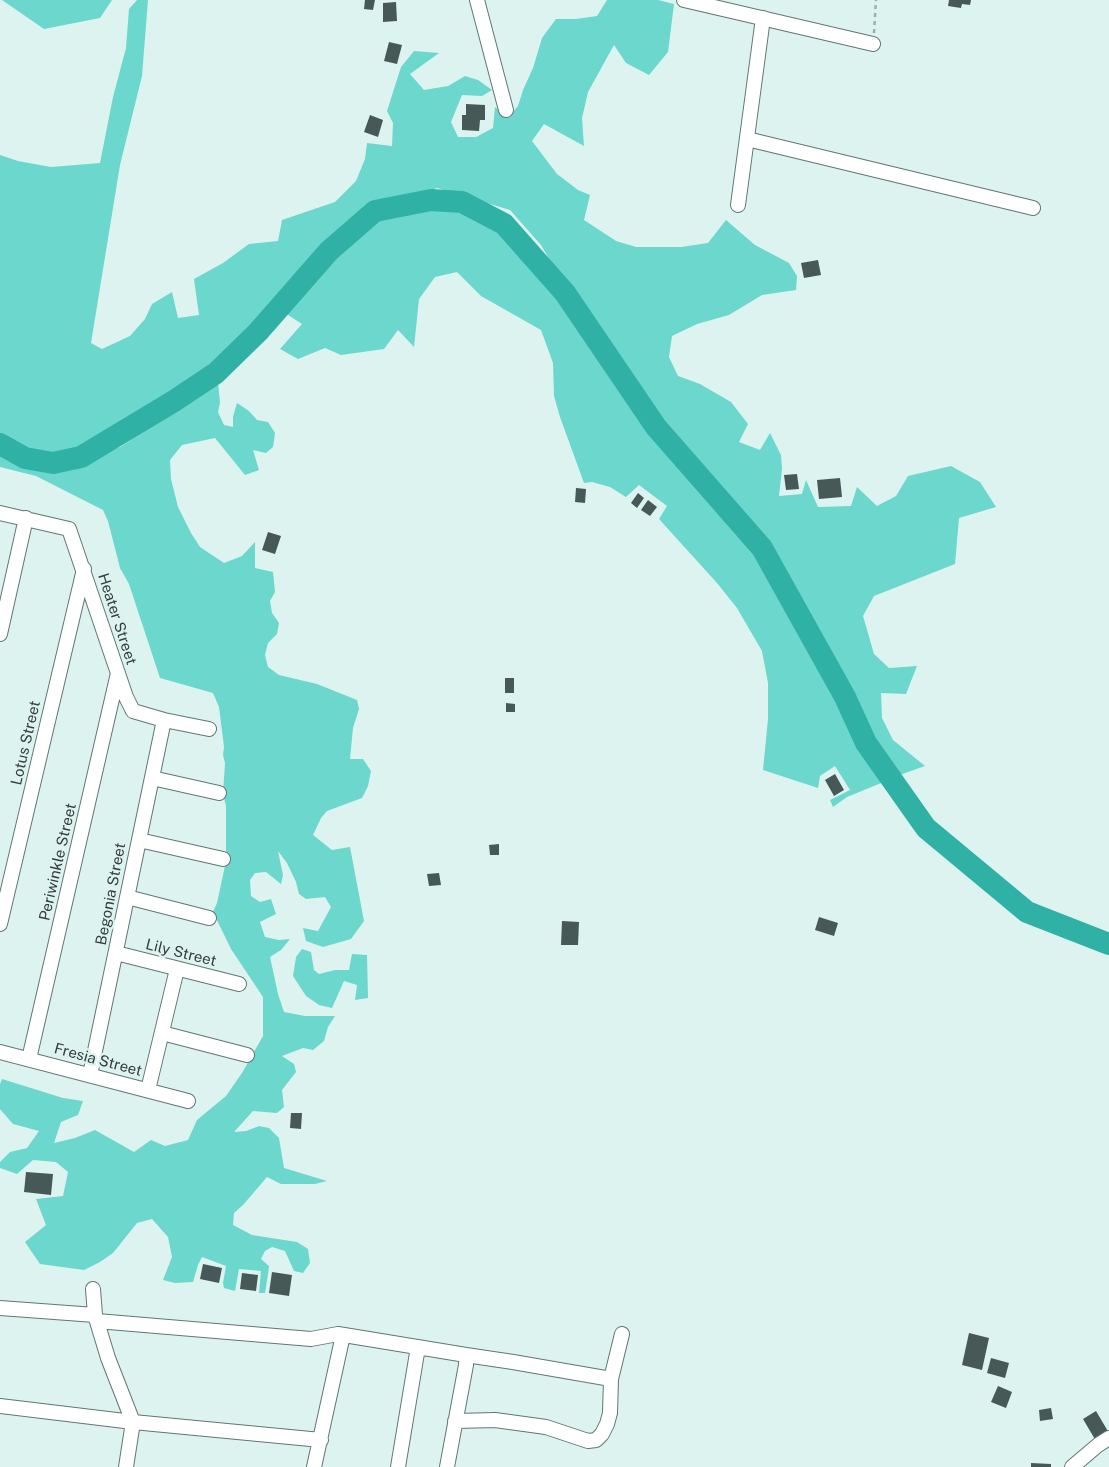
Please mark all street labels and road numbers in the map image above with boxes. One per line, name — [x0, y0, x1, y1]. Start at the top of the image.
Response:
street label: Heater Street — [94, 571, 140, 667]
street label: Lotus Street — [8, 699, 44, 787]
street label: Periwinkle Street — [36, 801, 80, 923]
street label: Begonia Street — [92, 841, 130, 947]
street label: Lily Street — [144, 936, 218, 970]
street label: Fresia Street — [52, 1040, 144, 1080]

